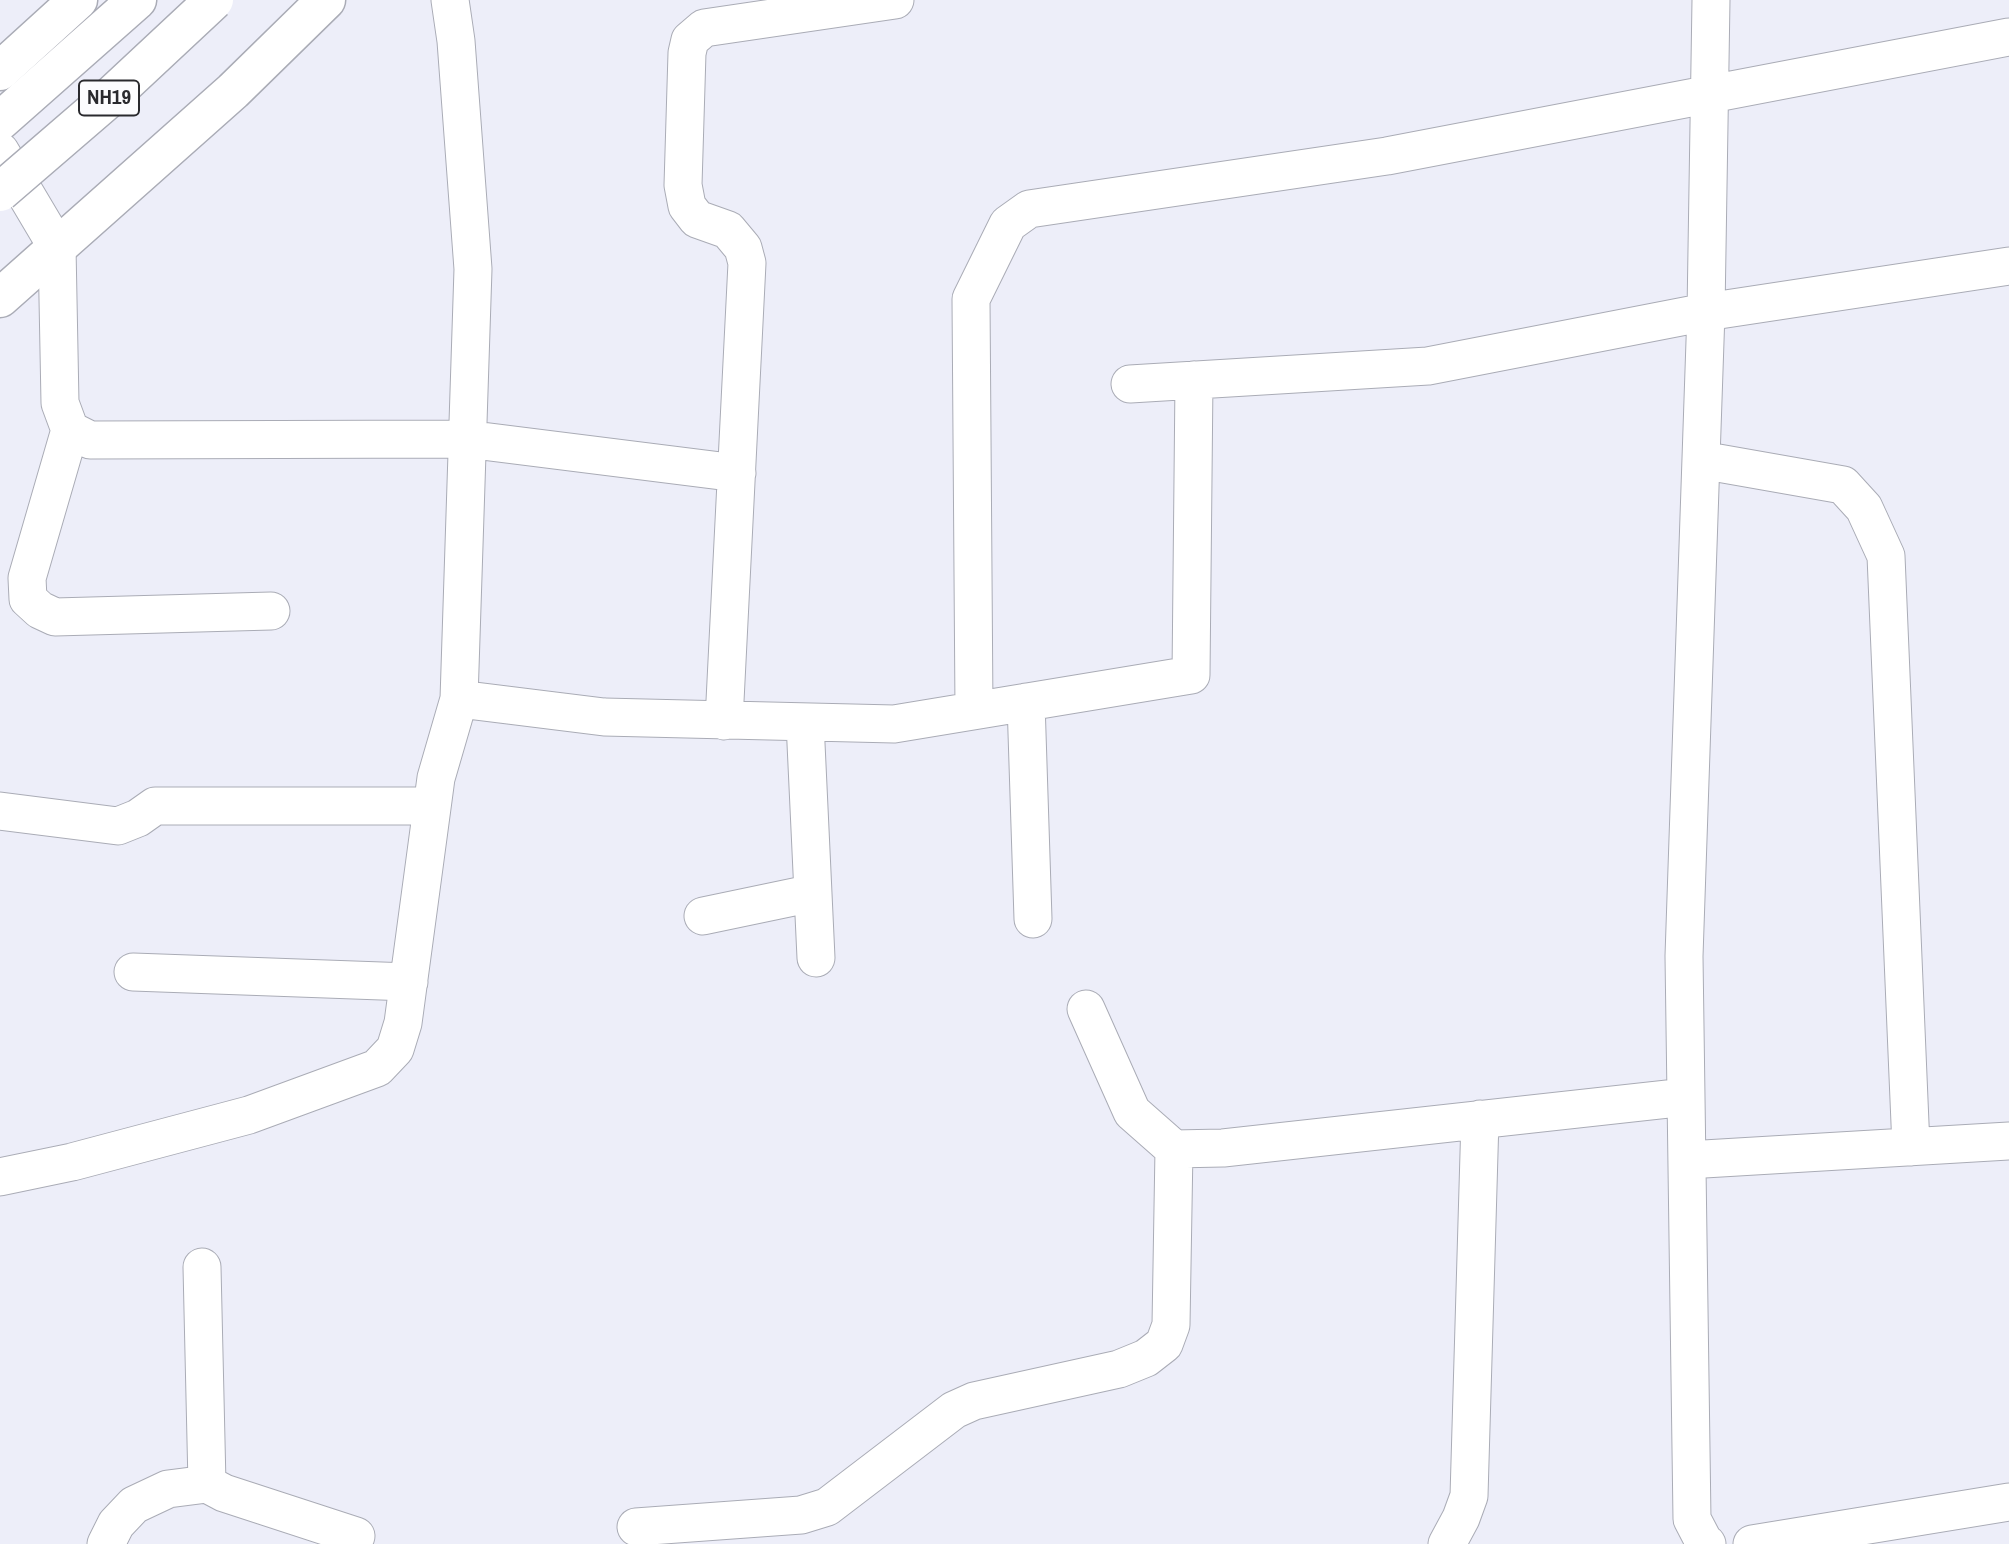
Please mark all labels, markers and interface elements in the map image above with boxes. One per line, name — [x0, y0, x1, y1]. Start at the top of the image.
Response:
road number: NH19 — [79, 80, 139, 116]

